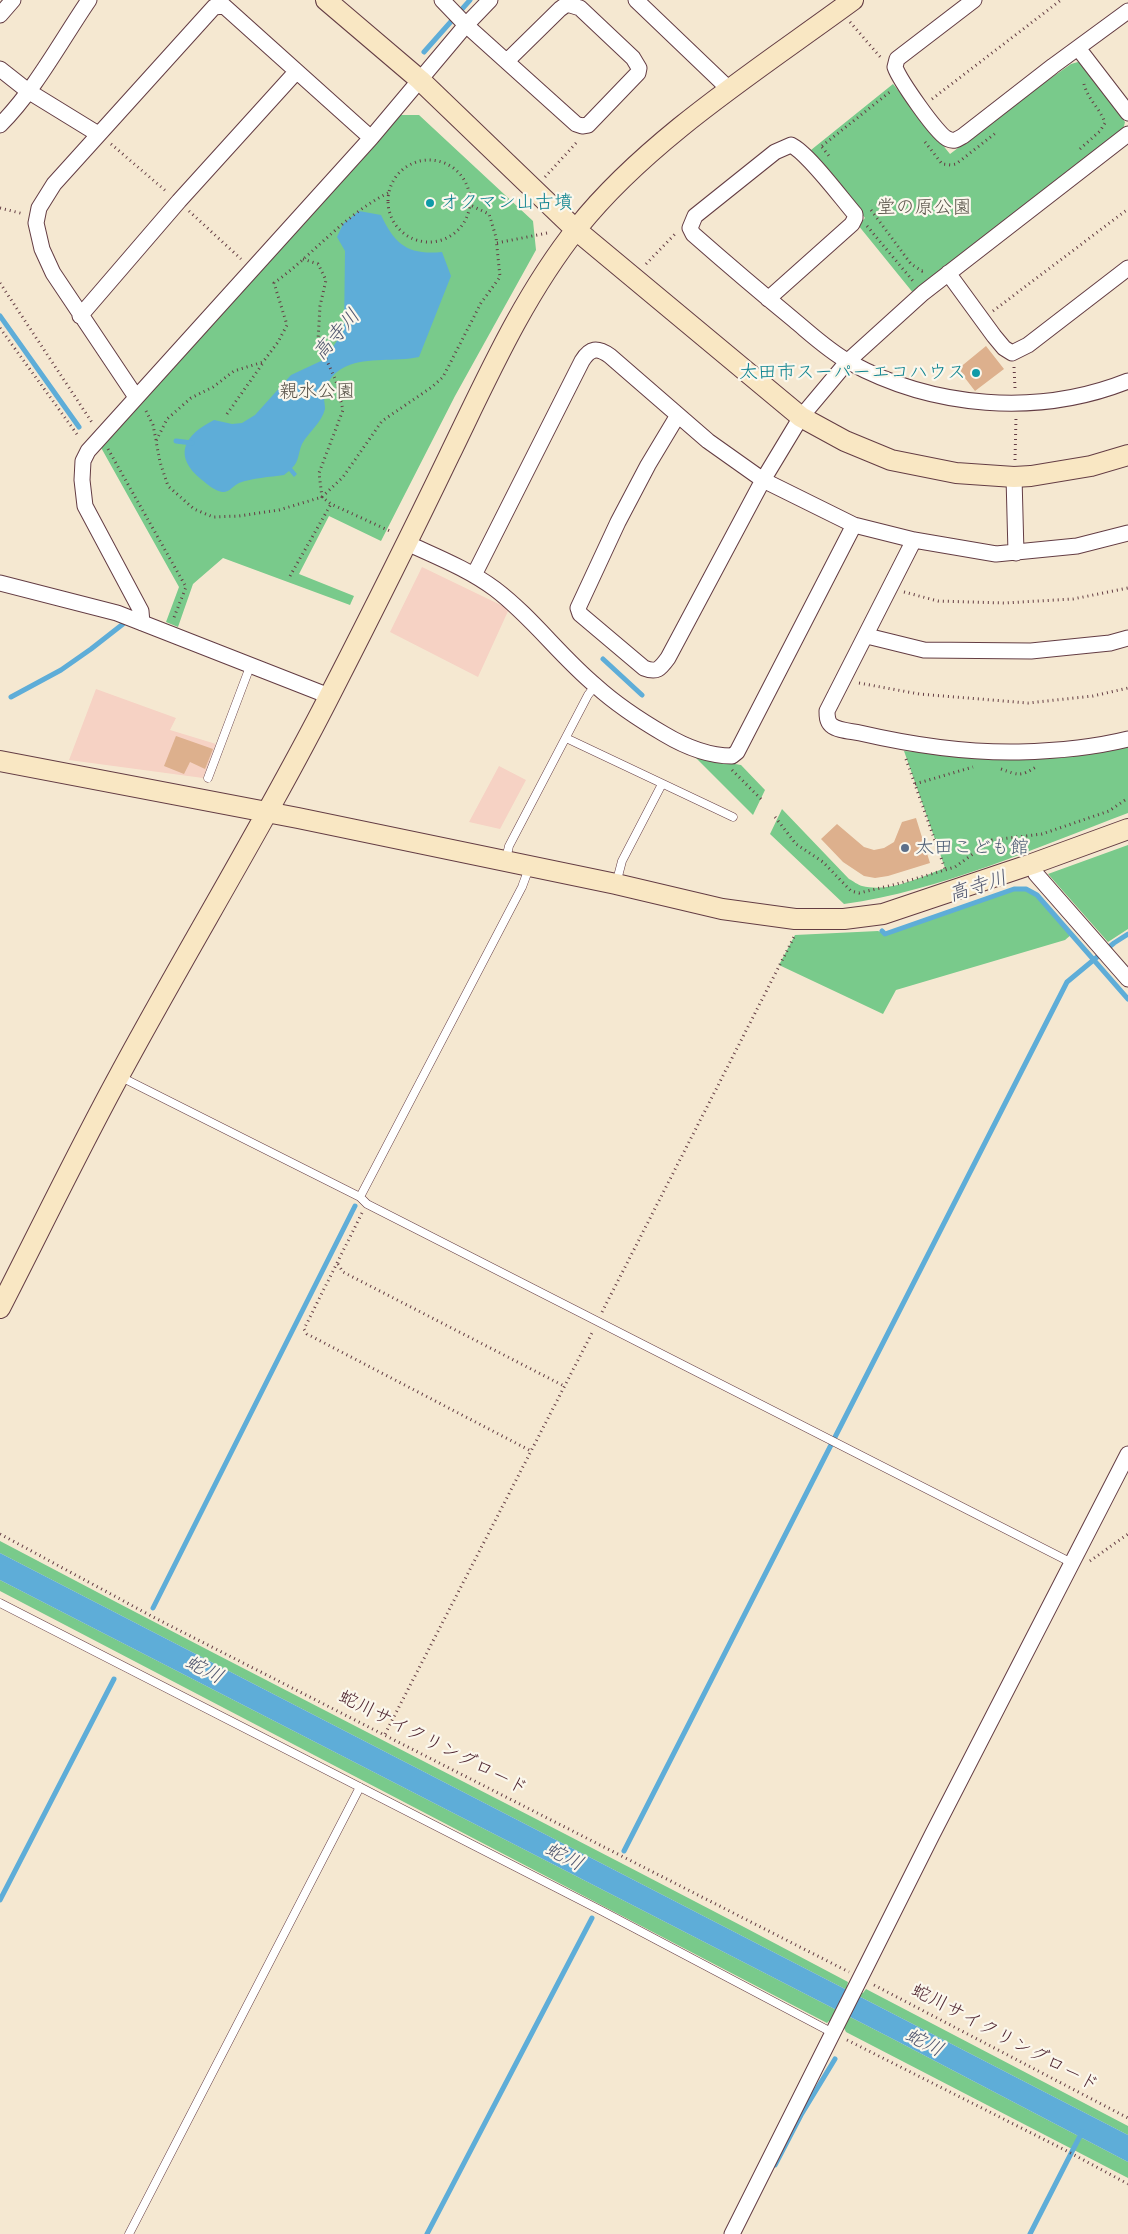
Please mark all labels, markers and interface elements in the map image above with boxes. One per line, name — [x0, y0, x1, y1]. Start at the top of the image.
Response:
place label: オクマン山古墳 — [440, 192, 573, 214]
marker: オクマン山古墳 — [424, 197, 436, 209]
park label: 堂の原公園 — [877, 197, 971, 219]
water label: 高寺川 — [308, 304, 366, 366]
place label: 太田市スーパーエコハウス — [739, 362, 966, 384]
marker: 太田市スーパーエコハウス — [970, 367, 982, 379]
park label: 親水公園 — [279, 381, 355, 403]
place label: 太田こども館 — [915, 837, 1029, 859]
marker: 太田こども館 — [899, 842, 911, 854]
water label: 高寺川 — [946, 866, 1010, 908]
water label: 蛇川 — [181, 1650, 227, 1690]
street label: 蛇川サイクリングロード — [335, 1685, 531, 1801]
water label: 蛇川 — [541, 1837, 587, 1877]
street label: 蛇川サイクリングロード — [907, 1979, 1103, 2097]
water label: 蛇川 — [901, 2023, 947, 2063]

